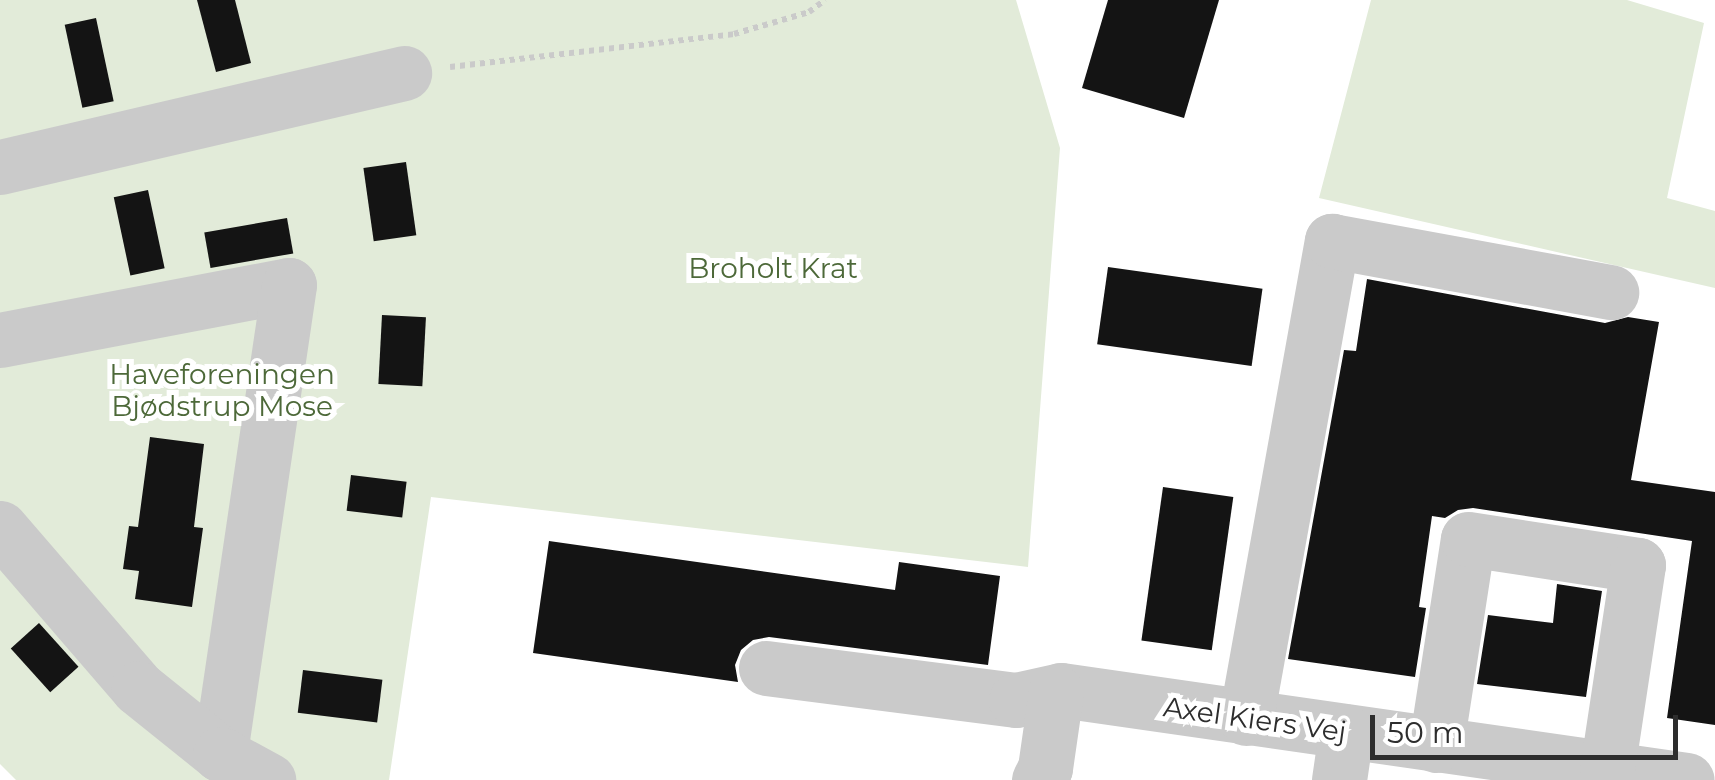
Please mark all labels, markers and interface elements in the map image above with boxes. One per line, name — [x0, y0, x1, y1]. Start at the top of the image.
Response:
park label: Broholt Krat — [688, 251, 858, 285]
park label: Haveforeningen Bjødstrup Mose — [109, 357, 335, 423]
street label: Axel Kiers Vej — [1161, 690, 1349, 748]
scale bar — [1375, 695, 1682, 757]
text: 50 m — [1387, 714, 1464, 751]

